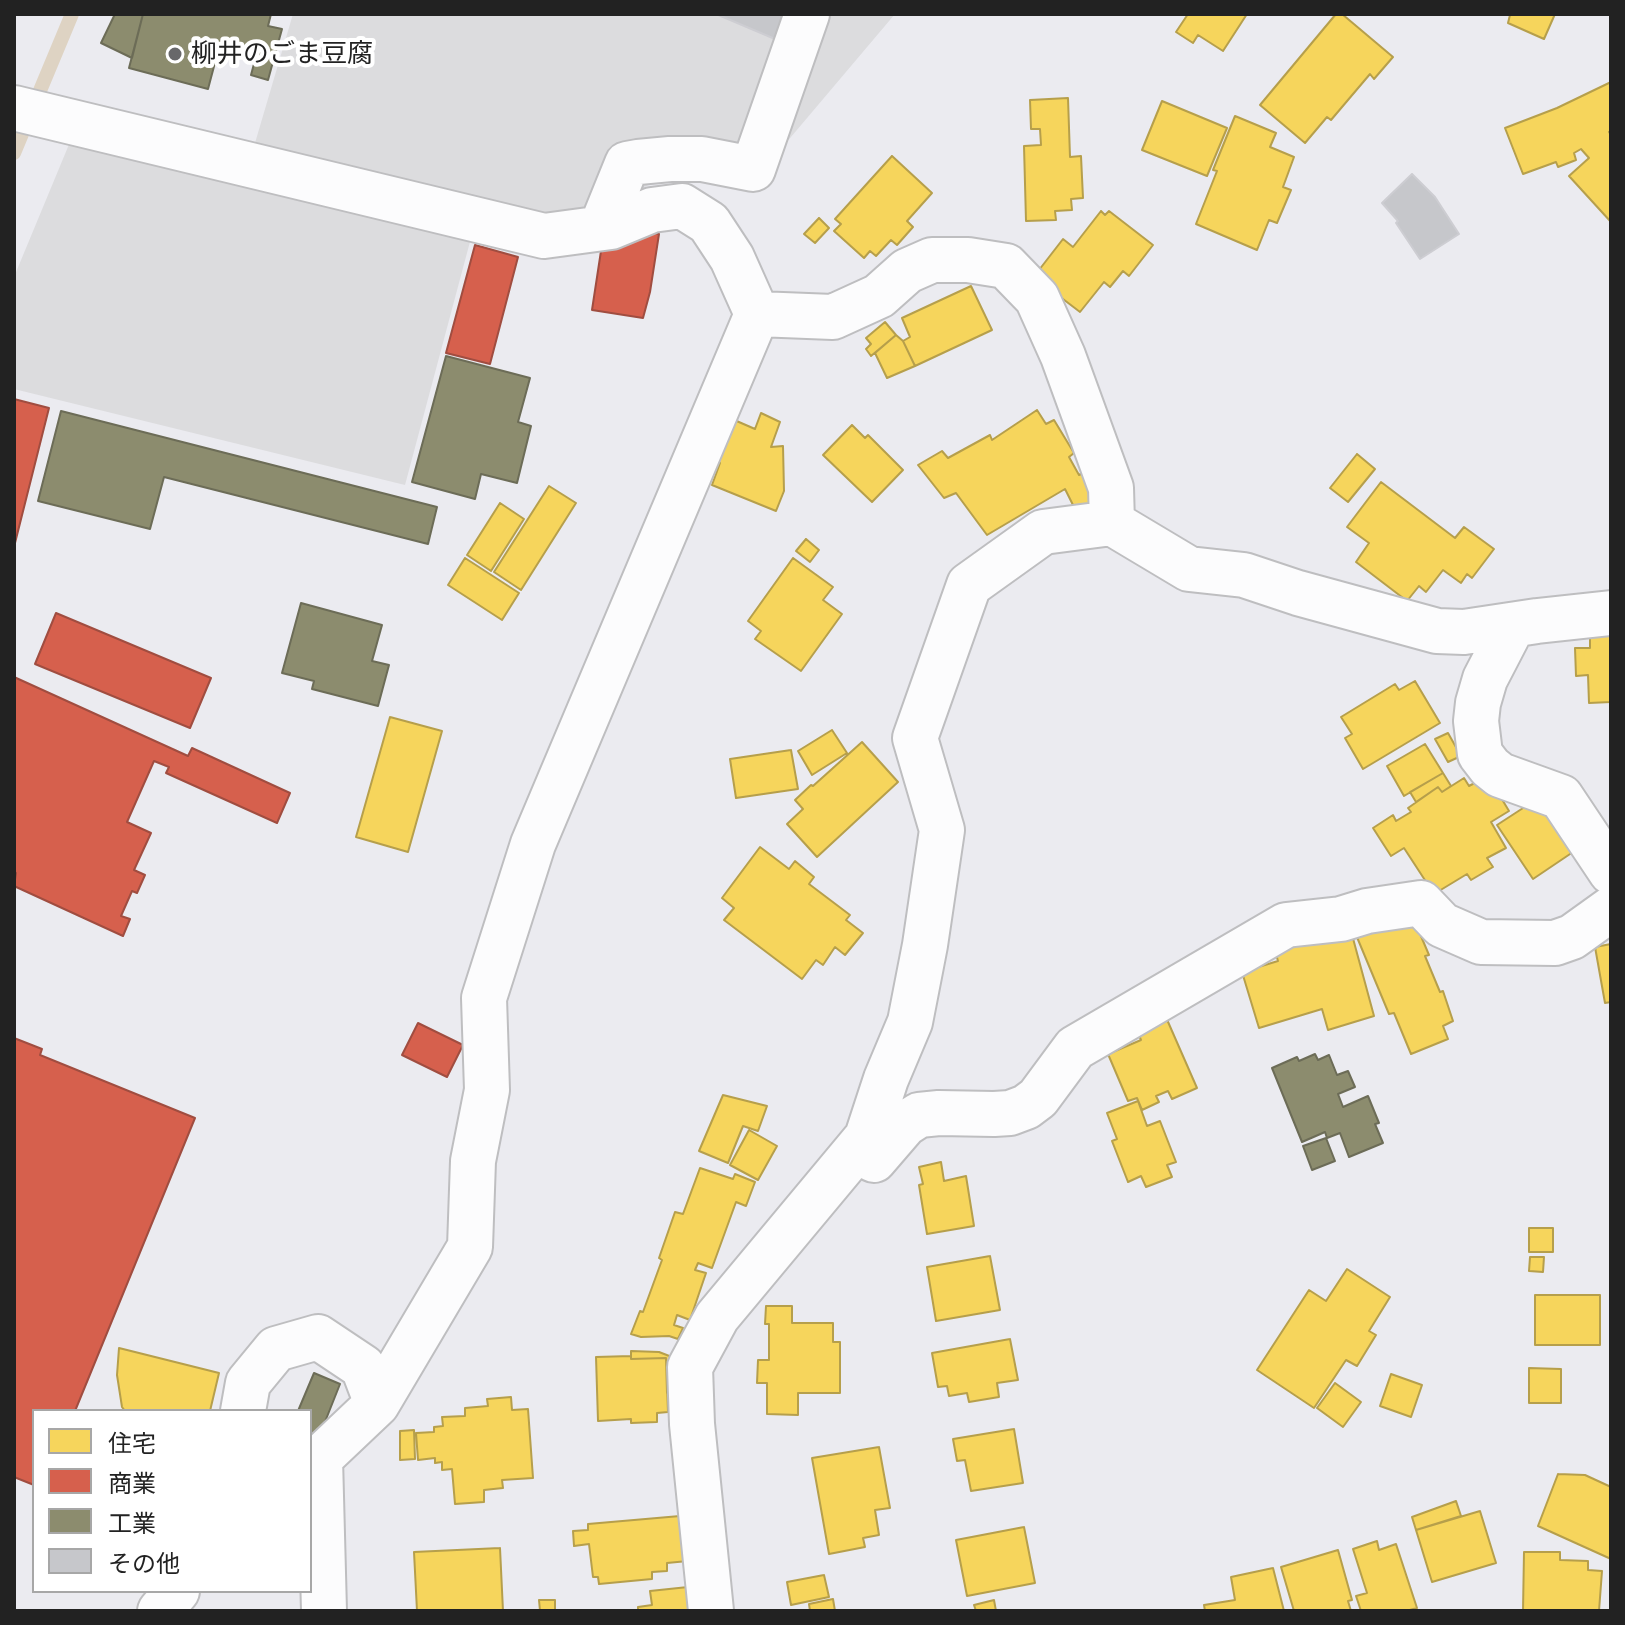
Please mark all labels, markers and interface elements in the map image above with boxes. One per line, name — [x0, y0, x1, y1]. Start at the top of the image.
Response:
place label: 柳井のごま豆腐 — [191, 38, 373, 70]
marker: 柳井のごま豆腐 — [166, 45, 184, 63]
legend — [32, 1409, 312, 1593]
text: 住宅 — [108, 1429, 156, 1457]
text: 商業 — [108, 1469, 156, 1497]
text: 工業 — [108, 1509, 156, 1537]
text: その他 — [108, 1549, 180, 1577]

